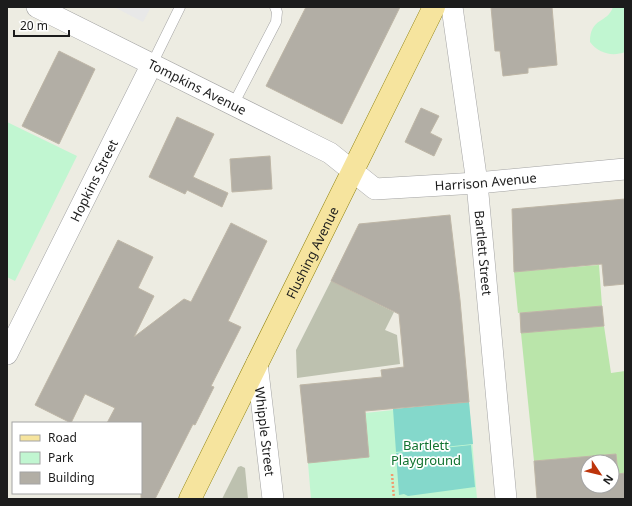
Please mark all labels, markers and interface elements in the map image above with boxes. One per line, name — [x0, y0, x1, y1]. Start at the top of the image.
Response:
scale bar — [14, 12, 69, 38]
text: 20 m — [20, 17, 48, 34]
street label: Tompkins Avenue — [145, 55, 250, 119]
street label: Hopkins Street — [66, 136, 122, 225]
street label: Harrison Avenue — [434, 168, 538, 194]
street label: Flushing Avenue — [282, 203, 343, 302]
street label: Bartlett Street — [471, 209, 496, 297]
street label: Whipple Street — [251, 386, 279, 478]
legend — [12, 422, 142, 494]
text: Road — [48, 429, 77, 446]
park label: Bartlett Playground — [391, 436, 461, 469]
text: Park — [48, 449, 74, 466]
north arrow — [580, 454, 620, 494]
text: Building — [48, 469, 95, 486]
text: N — [600, 472, 617, 488]

